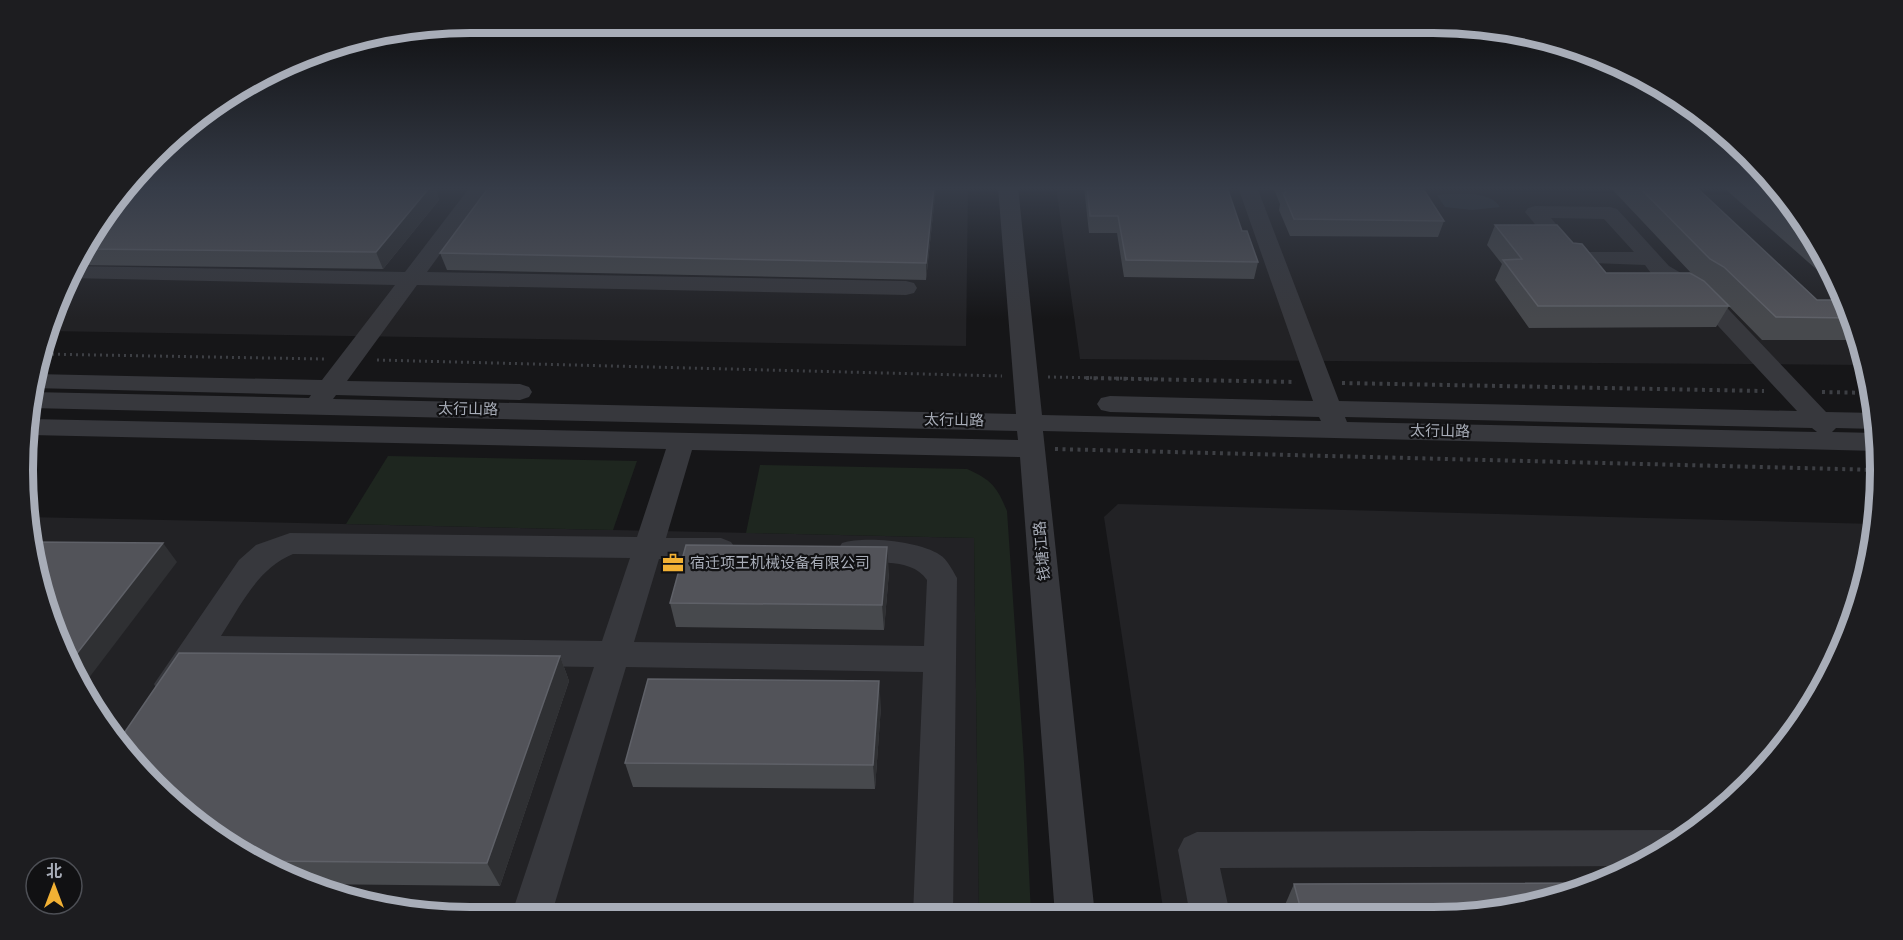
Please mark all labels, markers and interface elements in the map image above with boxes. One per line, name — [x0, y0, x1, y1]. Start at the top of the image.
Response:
street label: 太行山路 — [438, 397, 498, 419]
street label: 太行山路 — [924, 408, 984, 430]
street label: 太行山路 — [1410, 419, 1470, 441]
street label: 钱塘江路 — [1028, 520, 1054, 582]
office icon: 宿迁项王机械设备有限公司 — [661, 551, 685, 575]
place label: 宿迁项王机械设备有限公司 — [690, 552, 870, 572]
north arrow — [24, 856, 84, 916]
text: 北 — [46, 860, 62, 882]

